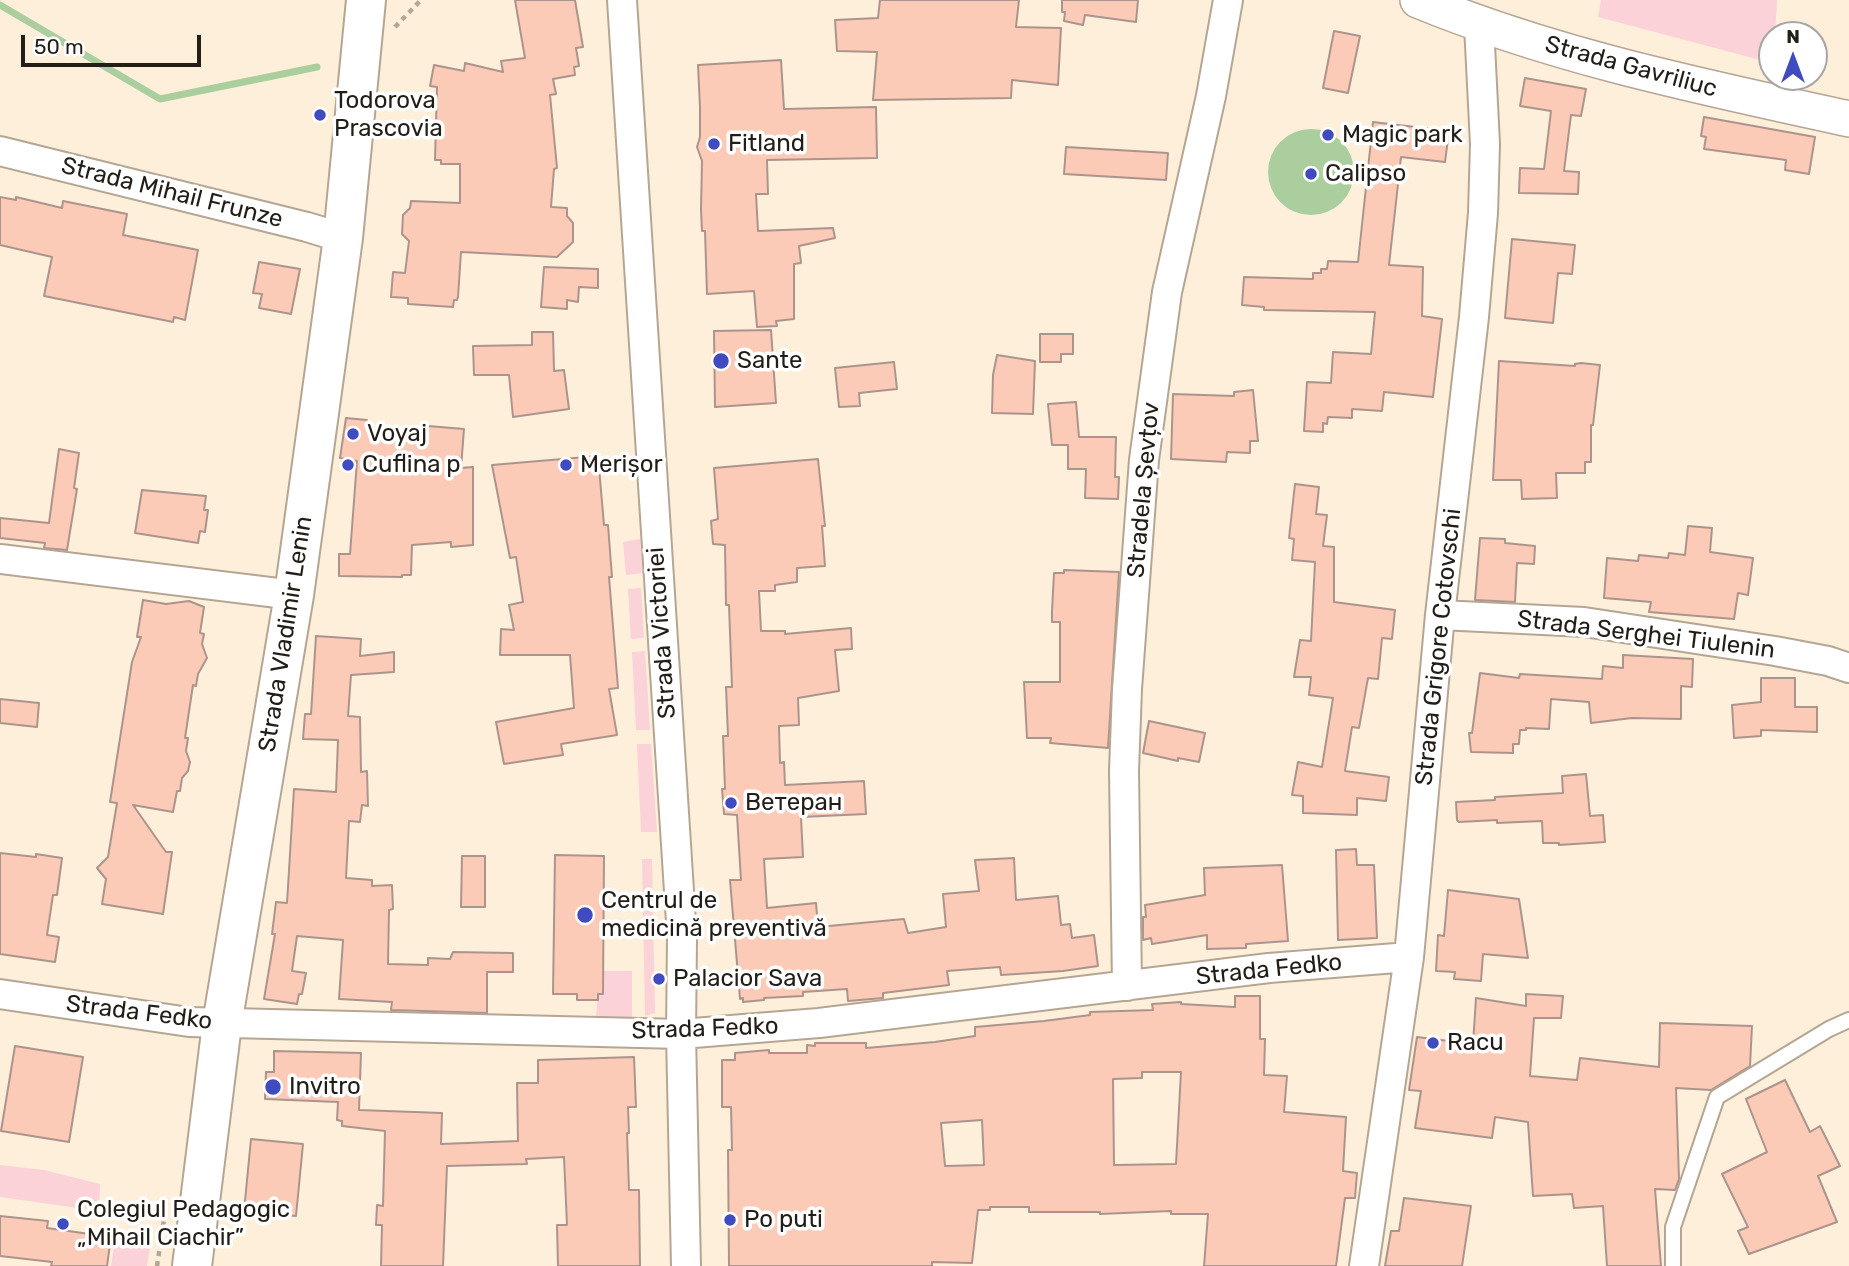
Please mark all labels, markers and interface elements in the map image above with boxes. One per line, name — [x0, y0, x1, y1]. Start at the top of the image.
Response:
scale bar — [24, 21, 205, 65]
north arrow — [1758, 21, 1828, 91]
text: N — [1786, 25, 1800, 48]
street label: Strada Gavriliuc — [1542, 30, 1720, 104]
text: 50 m — [34, 34, 84, 59]
place label: Todorova Prascovia — [334, 87, 443, 143]
marker: Todorova Prascovia — [312, 107, 328, 123]
place label: Magic park — [1342, 121, 1463, 149]
marker: Magic park — [1320, 127, 1336, 143]
place label: Fitland — [728, 130, 805, 158]
marker: Fitland — [706, 136, 722, 152]
street label: Strada Mihail Frunze — [58, 152, 286, 234]
place label: Calipso — [1325, 160, 1406, 188]
marker: Calipso — [1303, 166, 1319, 182]
place label: Sante — [737, 347, 802, 375]
marker: Sante — [711, 351, 731, 371]
street label: Stradela Șevțov — [1122, 401, 1166, 579]
place label: Voyaj — [367, 420, 427, 448]
marker: Voyaj — [345, 426, 361, 442]
place label: Cuflina p — [362, 451, 461, 479]
place label: Merișor — [580, 451, 663, 479]
marker: Cuflina p — [340, 457, 356, 473]
marker: Merișor — [558, 457, 574, 473]
street label: Strada Grigore Cotovschi — [1410, 507, 1468, 787]
street label: Strada Vladimir Lenin — [253, 514, 319, 754]
street label: Strada Victoriei — [642, 546, 682, 720]
street label: Strada Serghei Tiulenin — [1515, 605, 1777, 665]
place label: Ветеран — [745, 789, 842, 817]
marker: Ветеран — [723, 795, 739, 811]
place label: Centrul de medicină preventivă — [601, 887, 827, 943]
marker: Centrul de medicină preventivă — [575, 905, 595, 925]
street label: Strada Fedko — [1194, 948, 1344, 992]
place label: Palacior Sava — [673, 965, 822, 993]
marker: Palacior Sava — [651, 971, 667, 987]
street label: Strada Fedko — [64, 990, 214, 1036]
street label: Strada Fedko — [631, 1012, 779, 1046]
place label: Racu — [1447, 1029, 1504, 1057]
marker: Racu — [1425, 1035, 1441, 1051]
place label: Invitro — [289, 1073, 361, 1101]
marker: Invitro — [263, 1077, 283, 1097]
place label: Colegiul Pedagogic „Mihail Ciachir” — [77, 1196, 290, 1252]
place label: Po puti — [744, 1206, 823, 1234]
marker: Po puti — [722, 1212, 738, 1228]
marker: Colegiul Pedagogic „Mihail Ciachir” — [55, 1216, 71, 1232]

